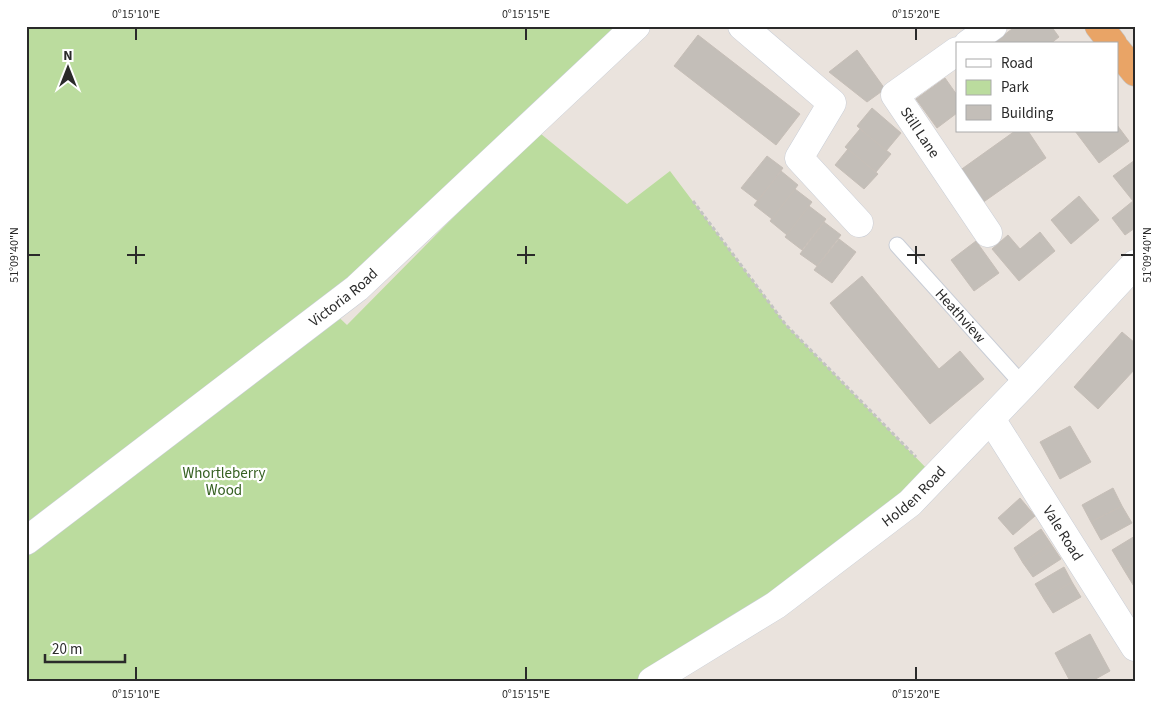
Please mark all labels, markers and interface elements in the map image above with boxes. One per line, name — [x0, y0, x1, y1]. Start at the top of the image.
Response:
text: 0°15'10"E — [112, 6, 160, 23]
text: 0°15'15"E — [502, 6, 550, 23]
text: 0°15'20"E — [892, 6, 940, 23]
north arrow — [42, 42, 92, 92]
legend — [956, 42, 1118, 132]
text: N — [63, 46, 73, 66]
text: Road — [1001, 53, 1033, 74]
text: Park — [1001, 77, 1030, 98]
street label: Still Lane — [895, 103, 945, 162]
text: Building — [1001, 103, 1054, 124]
text: 51°09'40"N — [6, 227, 23, 283]
text: 51°09'40"N — [1139, 227, 1156, 283]
street label: Victoria Road — [305, 264, 383, 332]
street label: Heathview — [930, 284, 990, 348]
street label: Holden Road — [877, 462, 951, 532]
park label: Whortleberry Wood — [182, 463, 266, 501]
street label: Vale Road — [1037, 502, 1088, 565]
scale bar — [45, 632, 125, 664]
text: 20 m — [52, 639, 82, 660]
text: 0°15'10"E — [112, 686, 160, 703]
text: 0°15'15"E — [502, 686, 550, 703]
text: 0°15'20"E — [892, 686, 940, 703]

